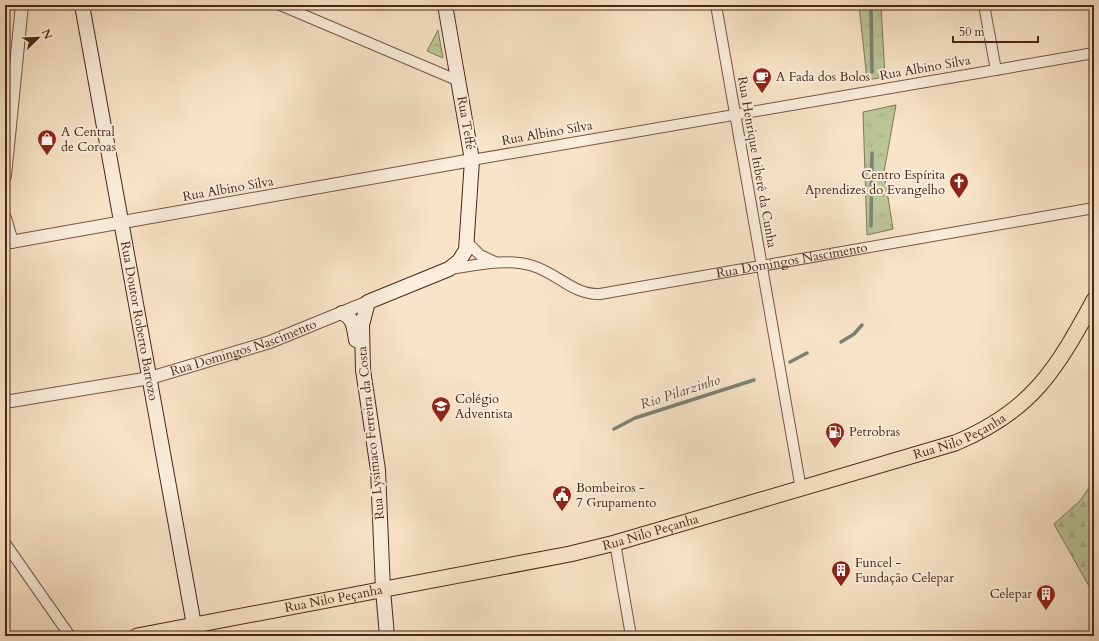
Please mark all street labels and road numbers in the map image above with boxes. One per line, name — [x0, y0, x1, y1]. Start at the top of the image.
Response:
street label: Rua Albino Silva — [878, 51, 972, 85]
street label: Rua Henrique Itiberê da Cunha — [733, 75, 781, 249]
street label: Rua Teffé — [452, 95, 480, 151]
street label: Rua Albino Silva — [500, 116, 594, 150]
street label: Rua Albino Silva — [181, 172, 275, 206]
street label: Rua Domingos Nascimento — [715, 239, 869, 283]
street label: Rua Doutor Roberto Barrozo — [116, 240, 162, 402]
street label: Rua Domingos Nascimento — [168, 315, 319, 380]
street label: Rua Lysímaco Ferreira da Costa — [353, 345, 389, 521]
street label: Rua Nilo Peçanha — [911, 409, 1010, 464]
street label: Rua Nilo Peçanha — [601, 510, 701, 555]
street label: Rua Nilo Peçanha — [283, 581, 384, 617]

